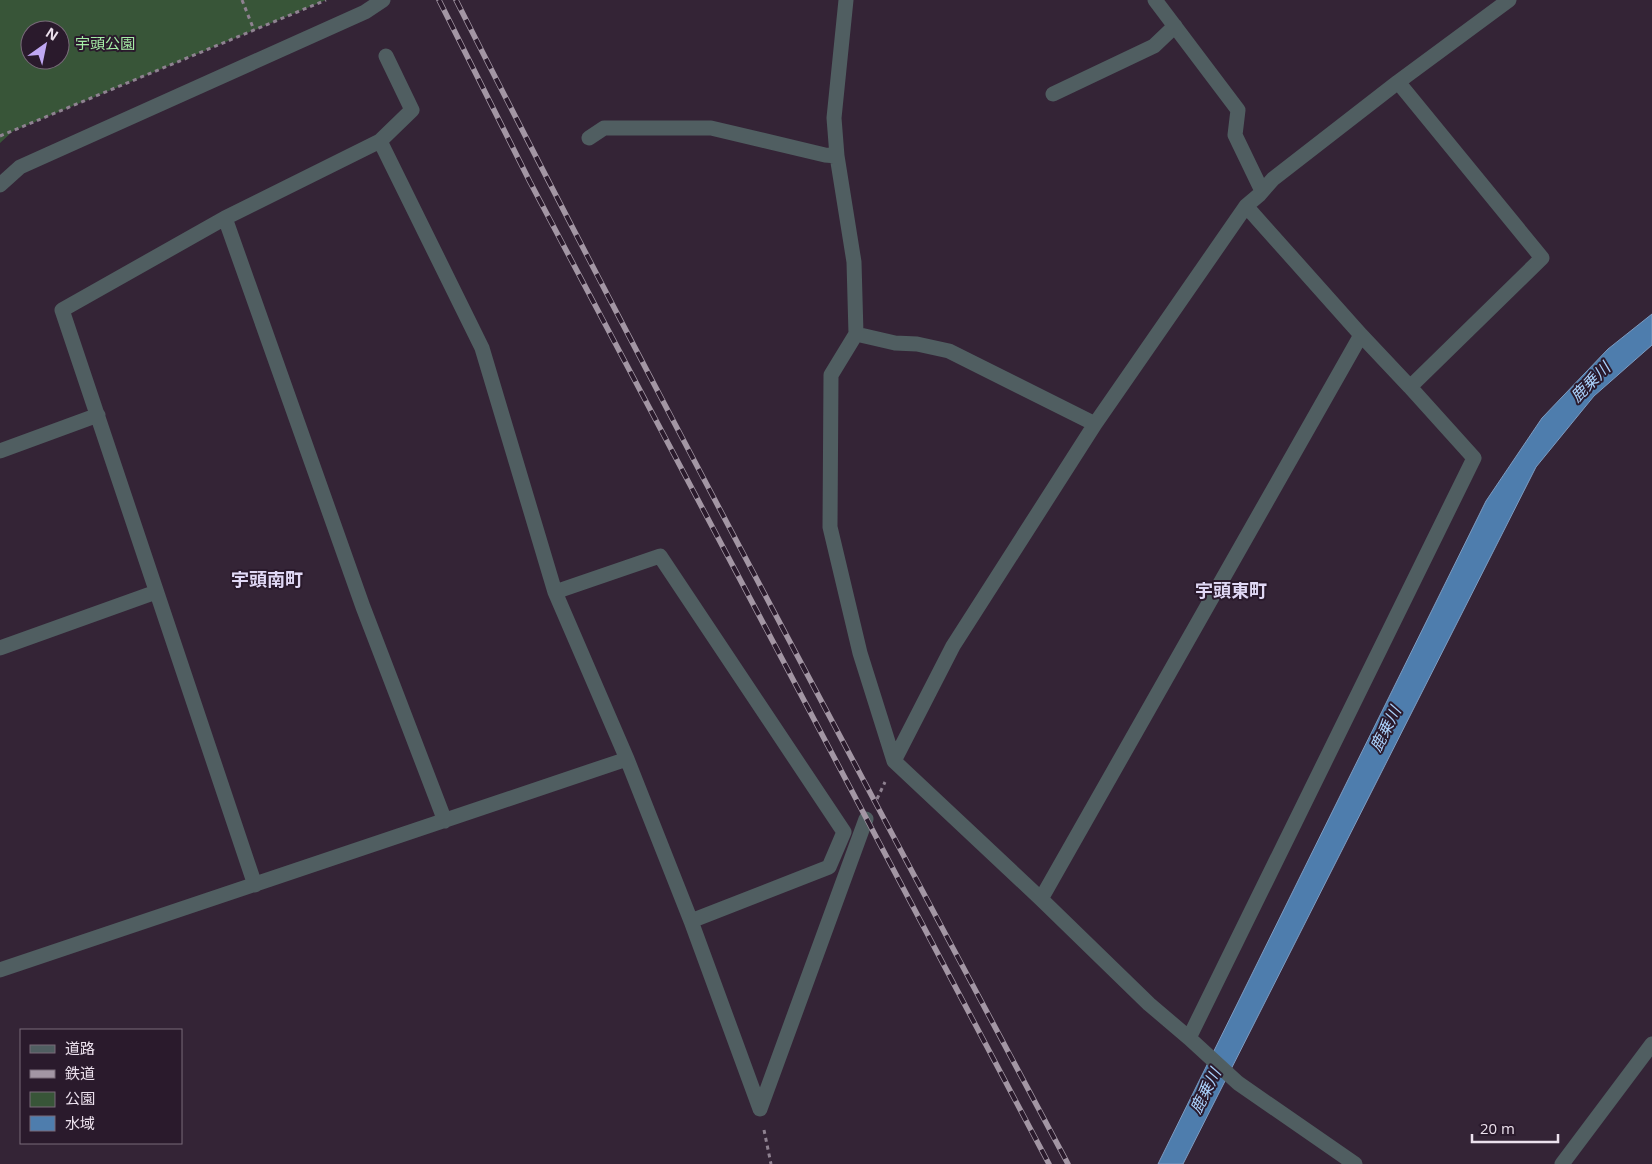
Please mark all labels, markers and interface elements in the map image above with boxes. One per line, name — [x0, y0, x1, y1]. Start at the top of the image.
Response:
north arrow — [20, 20, 70, 70]
text: N — [42, 23, 62, 45]
park label: 宇頭公園 — [75, 33, 135, 53]
water label: 鹿乗川 — [1565, 356, 1616, 407]
district label: 宇頭南町 — [231, 567, 303, 591]
district label: 宇頭東町 — [1195, 578, 1267, 602]
water label: 鹿乗川 — [1364, 701, 1407, 755]
legend — [20, 1029, 182, 1144]
text: 道路 — [65, 1038, 95, 1058]
text: 鉄道 — [65, 1063, 95, 1083]
water label: 鹿乗川 — [1184, 1063, 1227, 1117]
text: 公園 — [65, 1088, 95, 1108]
scale bar — [1472, 1112, 1558, 1144]
text: 水域 — [65, 1113, 95, 1133]
text: 20 m — [1480, 1118, 1515, 1138]

